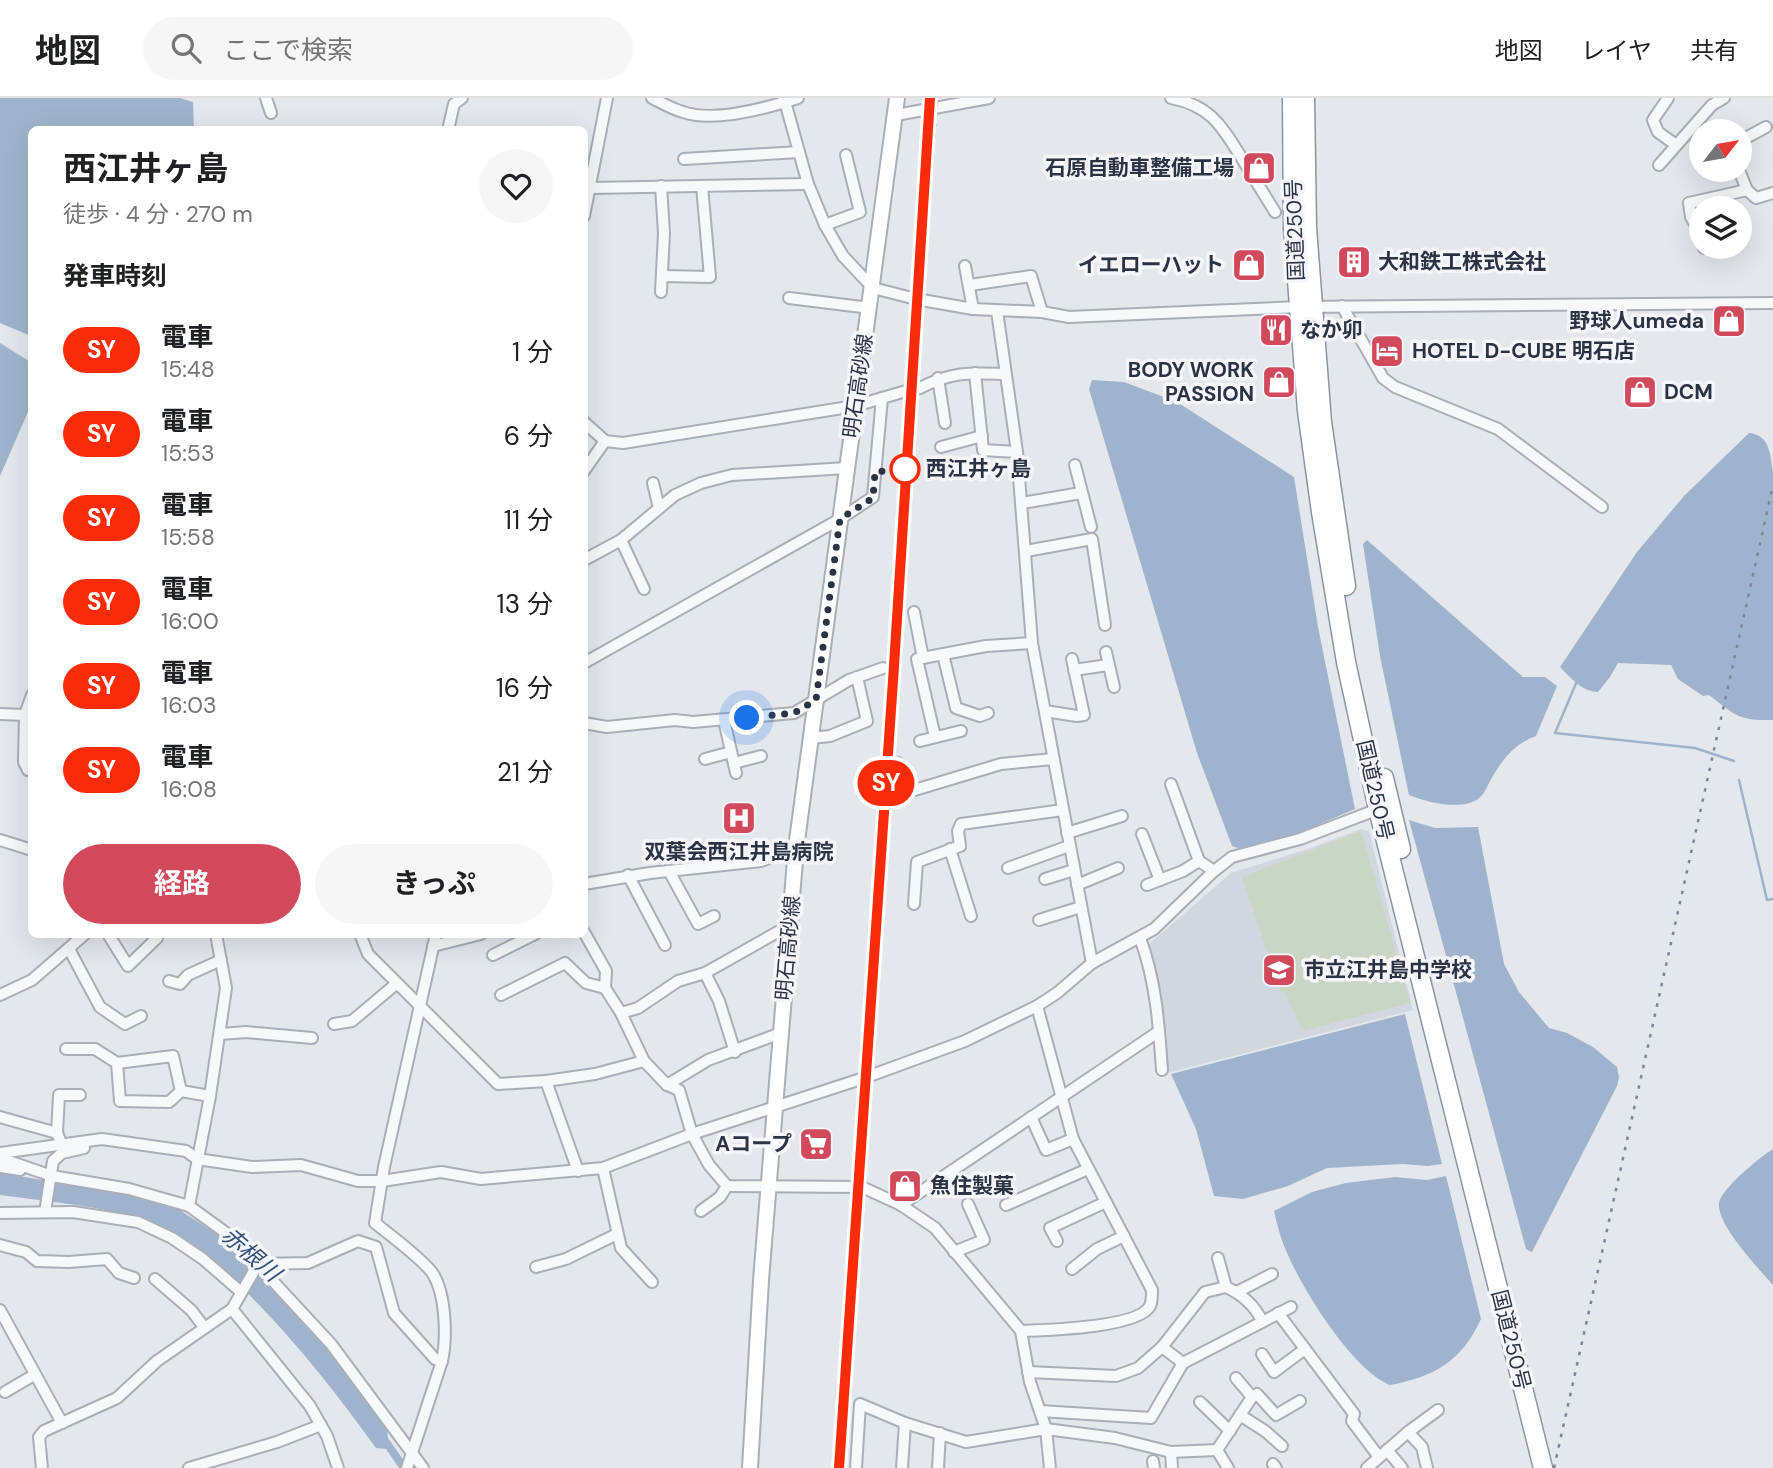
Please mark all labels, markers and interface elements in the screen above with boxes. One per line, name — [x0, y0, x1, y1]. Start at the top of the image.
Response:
search box — [143, 17, 633, 80]
text: 地図 — [35, 29, 101, 72]
icon: search — [167, 29, 205, 67]
text: ここで検索 — [223, 33, 353, 67]
text: 地図 — [1495, 35, 1543, 66]
text: レイヤ — [1581, 35, 1652, 66]
text: 共有 — [1690, 35, 1738, 66]
north arrow — [1689, 119, 1752, 182]
map controls — [1689, 119, 1752, 259]
text: 西江井ヶ島 — [63, 147, 228, 190]
button: heart — [479, 149, 553, 223]
shop icon: 石原自動車整備工場 — [1240, 149, 1278, 187]
place label: 石原自動車整備工場 — [1045, 154, 1234, 182]
street label: 国道250号 — [1279, 178, 1311, 282]
button: layers — [1689, 196, 1752, 259]
text: 徒歩 · 4 分 · 270 m — [63, 199, 253, 229]
building icon: 大和鉄工株式会社 — [1335, 243, 1373, 281]
shop icon: イエローハット — [1230, 246, 1268, 284]
place label: 大和鉄工株式会社 — [1378, 248, 1546, 276]
place label: イエローハット — [1078, 251, 1224, 279]
text: 発車時刻 — [63, 259, 167, 293]
shop icon: 野球人umeda — [1710, 302, 1748, 340]
place label: 野球人umeda — [1570, 307, 1704, 335]
restaurant icon: なか卯 — [1257, 311, 1295, 349]
place label: なか卯 — [1300, 316, 1363, 344]
text: 電車 — [161, 320, 213, 354]
street label: 明石高砂線 — [837, 332, 879, 440]
hotel icon: HOTEL D-CUBE 明石店 — [1368, 332, 1406, 370]
text: SY — [87, 334, 116, 365]
text: 1 分 — [512, 335, 553, 369]
place label: HOTEL D-CUBE 明石店 — [1412, 337, 1635, 365]
text: 15:48 — [161, 354, 215, 384]
place label: BODY WORK PASSION — [1128, 356, 1254, 408]
shop icon: BODY WORK PASSION — [1260, 363, 1298, 401]
shop icon: DCM — [1621, 373, 1659, 411]
place label: DCM — [1664, 378, 1713, 406]
text: 電車 — [161, 404, 213, 438]
text: SY — [87, 418, 116, 449]
text: 6 分 — [504, 419, 553, 453]
text: 15:53 — [161, 438, 214, 468]
marker: 西江井ヶ島 — [890, 454, 920, 484]
place label: 西江井ヶ島 — [926, 455, 1031, 483]
text: 電車 — [161, 488, 213, 522]
text: SY — [87, 502, 116, 533]
text: 11 分 — [504, 503, 553, 537]
text: 15:58 — [161, 522, 215, 552]
text: 電車 — [161, 572, 213, 606]
text: SY — [87, 586, 116, 617]
text: 13 分 — [497, 587, 553, 621]
text: 16:00 — [161, 606, 219, 636]
text: 電車 — [161, 656, 213, 690]
text: SY — [87, 670, 116, 701]
text: 16 分 — [496, 671, 553, 705]
text: 16:03 — [161, 690, 217, 720]
your location — [729, 700, 764, 735]
street label: 国道250号 — [1350, 737, 1400, 843]
text: 電車 — [161, 740, 213, 774]
text: SY — [87, 754, 116, 785]
text: 21 分 — [497, 755, 553, 789]
line badge: SY — [854, 760, 917, 806]
text: SY — [871, 767, 901, 798]
text: 16:08 — [161, 774, 217, 804]
hospital icon: 双葉会西江井島病院 — [720, 799, 758, 837]
place label: 双葉会西江井島病院 — [645, 838, 834, 866]
button: 経路 — [63, 844, 301, 924]
button: きっぷ — [315, 844, 553, 924]
street label: 明石高砂線 — [769, 894, 807, 1002]
school or university icon: 市立江井島中学校 — [1260, 951, 1298, 989]
place label: 市立江井島中学校 — [1304, 956, 1472, 984]
supermarket icon: Aコープ — [797, 1125, 835, 1163]
place label: Aコープ — [715, 1130, 792, 1158]
shop icon: 魚住製菓 — [886, 1167, 924, 1205]
place label: 魚住製菓 — [930, 1172, 1014, 1200]
water label: 赤根川 — [215, 1220, 289, 1290]
street label: 国道250号 — [1485, 1287, 1537, 1393]

